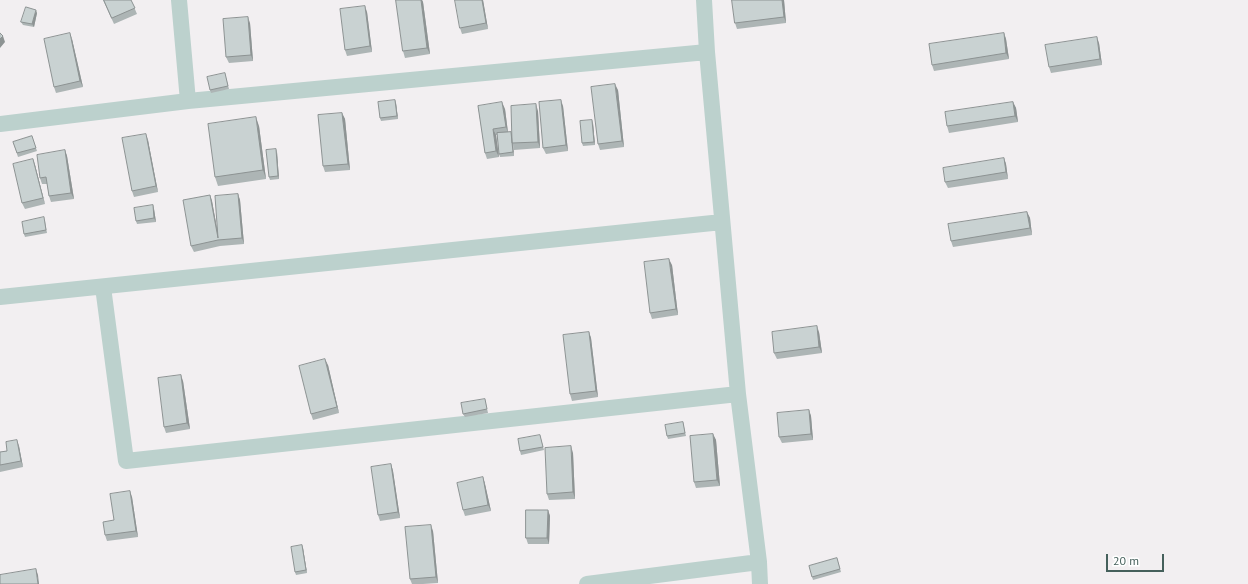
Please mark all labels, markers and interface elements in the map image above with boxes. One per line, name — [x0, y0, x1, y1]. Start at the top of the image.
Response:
scale bar — [1108, 546, 1166, 572]
text: 20 m — [1113, 553, 1139, 568]

